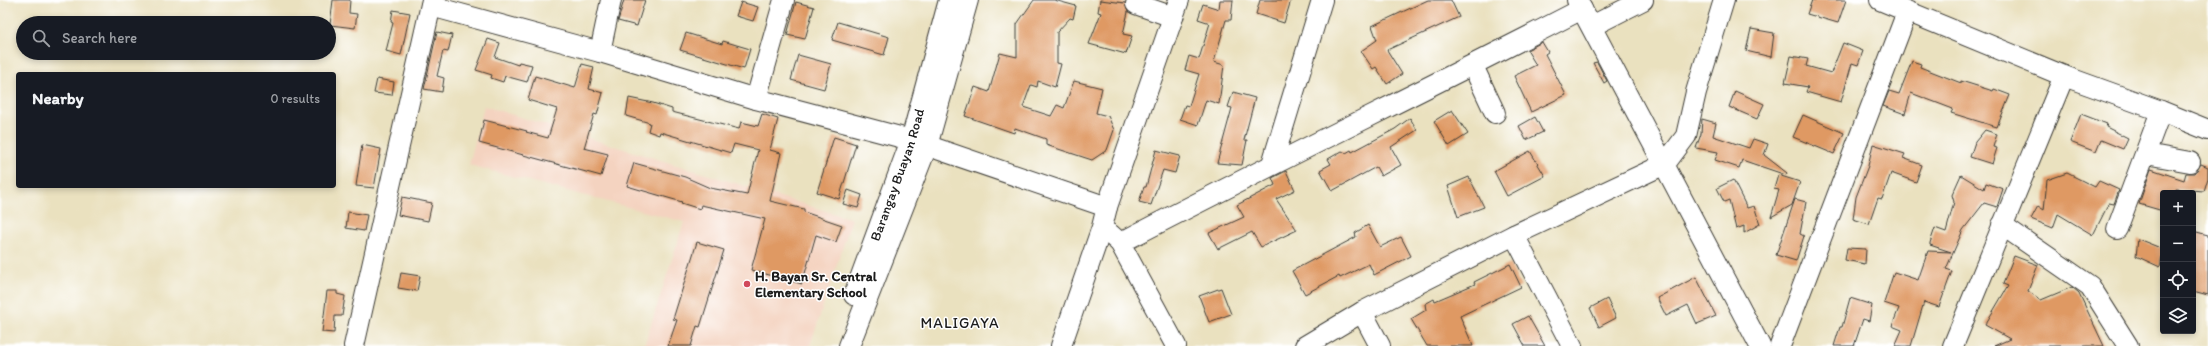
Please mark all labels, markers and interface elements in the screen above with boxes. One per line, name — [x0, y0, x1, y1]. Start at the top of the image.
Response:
search box — [16, 16, 336, 60]
icon: search — [30, 27, 52, 49]
text: Search here — [62, 29, 137, 47]
text: Nearby — [32, 88, 84, 108]
text: 0 results — [270, 91, 320, 106]
street label: Barangay Buayan Road — [866, 106, 928, 243]
map controls — [2160, 190, 2196, 334]
button: + — [2160, 190, 2196, 226]
button: − — [2160, 226, 2196, 262]
button: locate — [2160, 262, 2196, 298]
place label: H. Bayan Sr. Central Elementary School — [755, 268, 878, 301]
marker: H. Bayan Sr. Central Elementary School — [742, 279, 752, 289]
button: layers — [2160, 298, 2196, 334]
district label: MALIGAYA — [921, 314, 999, 332]

